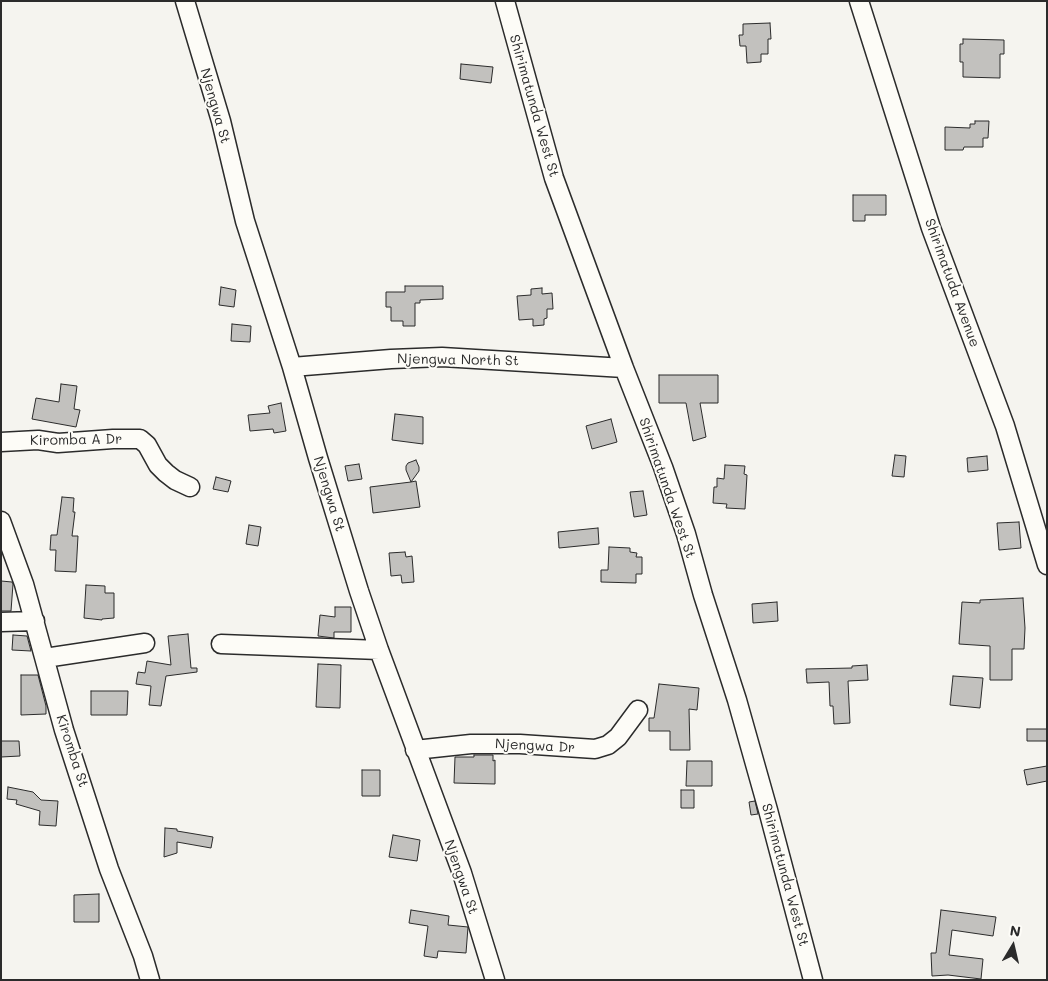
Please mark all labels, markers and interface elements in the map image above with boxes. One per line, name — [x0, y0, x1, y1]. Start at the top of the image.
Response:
street label: Shirimatunda West St — [506, 33, 562, 179]
street label: Njengwa St — [196, 66, 234, 146]
street label: Shirimatuda Avenue — [921, 216, 983, 350]
street label: Njengwa North St — [397, 351, 519, 369]
street label: Shirimatunda West St — [635, 416, 699, 560]
street label: Kiromba A Dr — [30, 431, 122, 449]
street label: Njengwa St — [310, 454, 348, 534]
street label: Kiromba St — [52, 713, 92, 789]
street label: Njengwa Dr — [494, 736, 576, 756]
street label: Shirimatunda West St — [758, 802, 812, 948]
street label: Njengwa St — [440, 838, 482, 916]
text: N — [1009, 920, 1022, 941]
north arrow — [988, 921, 1038, 971]

